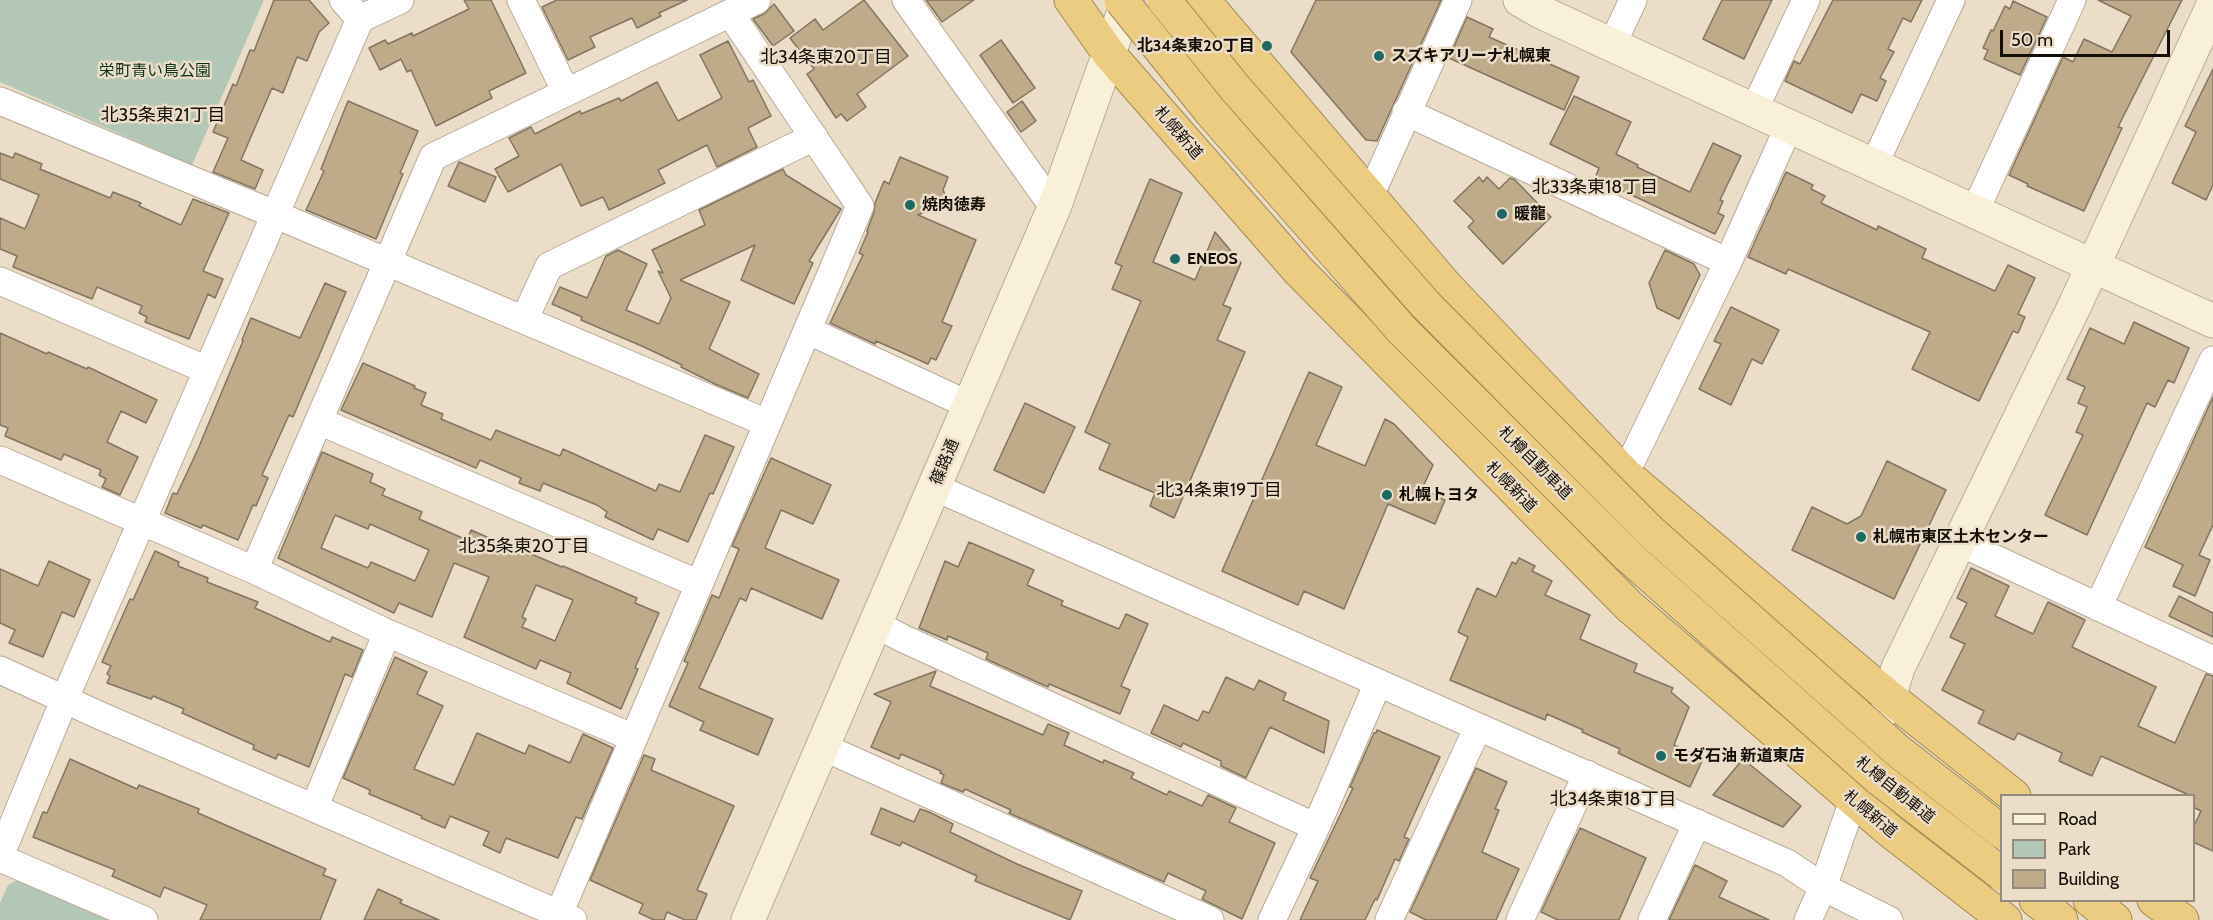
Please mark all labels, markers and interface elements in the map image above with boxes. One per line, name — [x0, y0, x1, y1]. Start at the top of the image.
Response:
scale bar — [2003, 18, 2172, 56]
text: 50 m — [2011, 29, 2053, 51]
place label: 北34条東20丁目 — [1137, 36, 1255, 56]
marker: 北34条東20丁目 — [1260, 39, 1274, 53]
place label: スズキアリーナ札幌東 — [1391, 46, 1551, 66]
district label: 北34条東20丁目 — [760, 47, 892, 69]
marker: スズキアリーナ札幌東 — [1372, 49, 1386, 63]
park label: 栄町青い鳥公園 — [99, 61, 211, 81]
street label: 札幌新道 — [1150, 103, 1206, 163]
district label: 北35条東21丁目 — [101, 105, 225, 127]
district label: 北33条東18丁目 — [1532, 177, 1658, 199]
place label: 焼肉徳寿 — [922, 195, 986, 215]
marker: 焼肉徳寿 — [903, 198, 917, 212]
place label: 暖龍 — [1514, 204, 1546, 224]
marker: 暖龍 — [1495, 207, 1509, 221]
place label: ENEOS — [1187, 249, 1238, 269]
marker: ENEOS — [1168, 252, 1182, 266]
street label: 札樽自動車道 — [1494, 422, 1576, 504]
street label: 篠路通 — [927, 436, 963, 488]
street label: 札幌新道 — [1482, 458, 1540, 516]
district label: 北34条東19丁目 — [1156, 480, 1282, 502]
place label: 札幌トヨタ — [1399, 485, 1479, 505]
marker: 札幌トヨタ — [1380, 488, 1394, 502]
place label: 札幌市東区土木センター — [1873, 527, 2049, 547]
marker: 札幌市東区土木センター — [1854, 530, 1868, 544]
district label: 北35条東20丁目 — [458, 536, 590, 558]
place label: モダ石油 新道東店 — [1673, 746, 1805, 766]
marker: モダ石油 新道東店 — [1654, 749, 1668, 763]
street label: 札樽自動車道 — [1852, 752, 1938, 828]
street label: 札幌新道 — [1839, 786, 1901, 842]
district label: 北34条東18丁目 — [1550, 789, 1676, 811]
legend — [2000, 794, 2195, 902]
text: Road — [2058, 808, 2097, 830]
text: Park — [2058, 838, 2090, 860]
text: Building — [2058, 868, 2119, 890]

